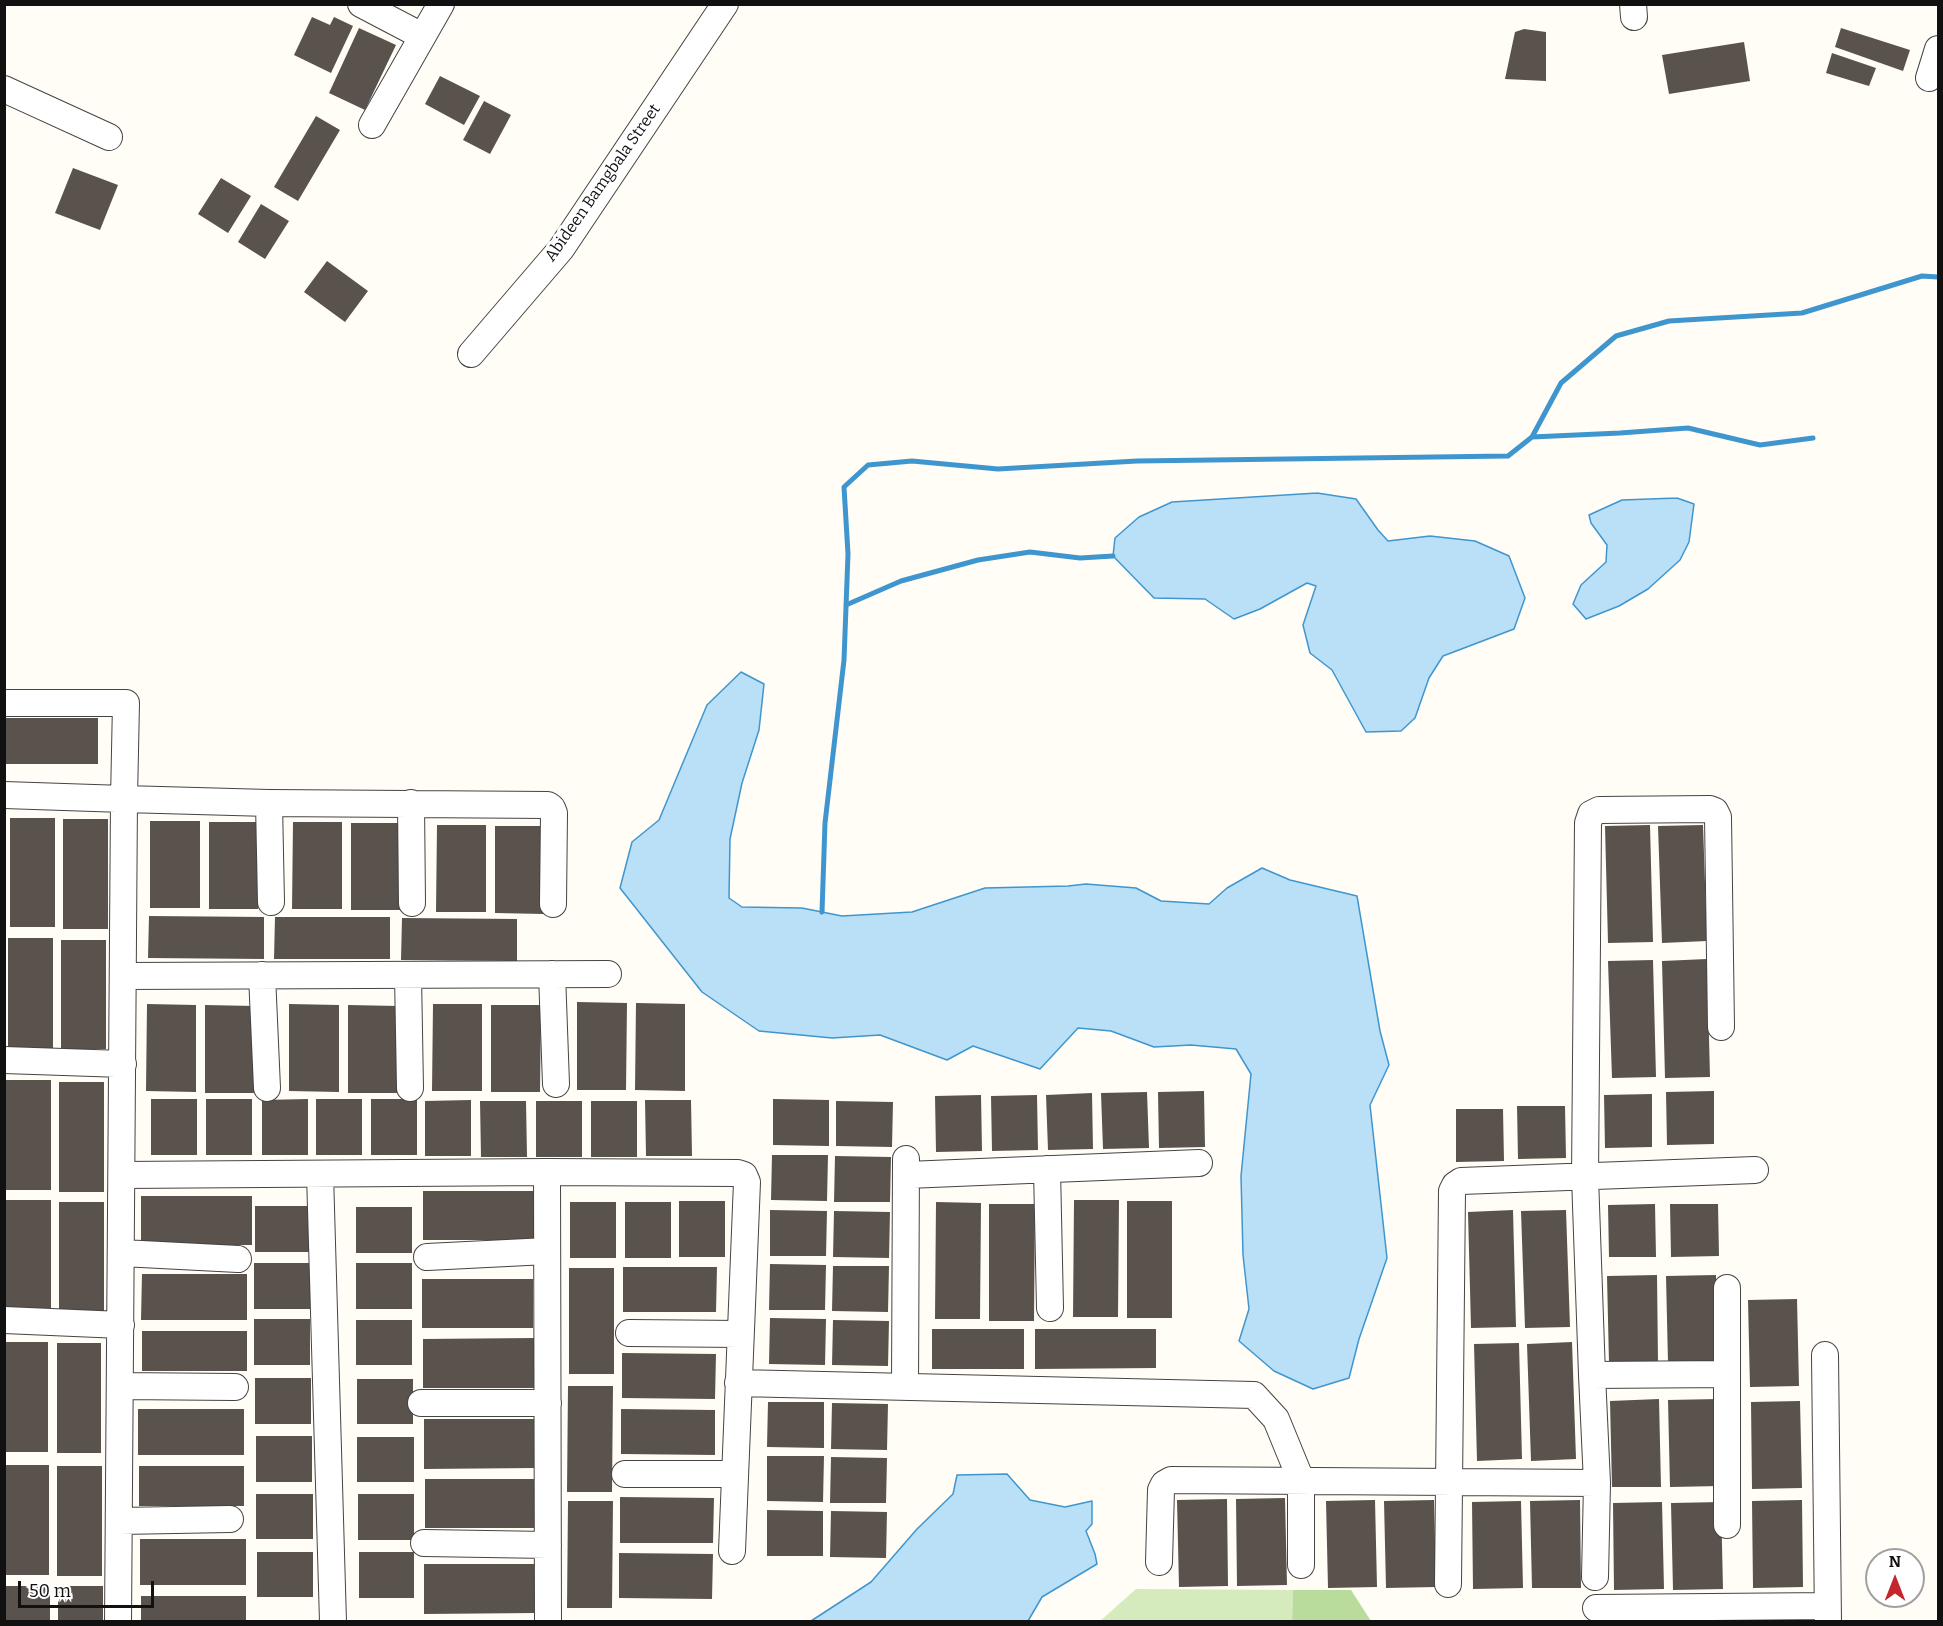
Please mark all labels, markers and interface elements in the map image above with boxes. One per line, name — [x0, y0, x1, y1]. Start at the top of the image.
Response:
street label: Abideen Bamgbala Street — [541, 101, 665, 265]
north arrow — [1865, 1548, 1925, 1608]
text: N — [1889, 1552, 1901, 1571]
scale bar — [21, 1569, 158, 1607]
text: 50 m — [29, 1580, 71, 1602]

